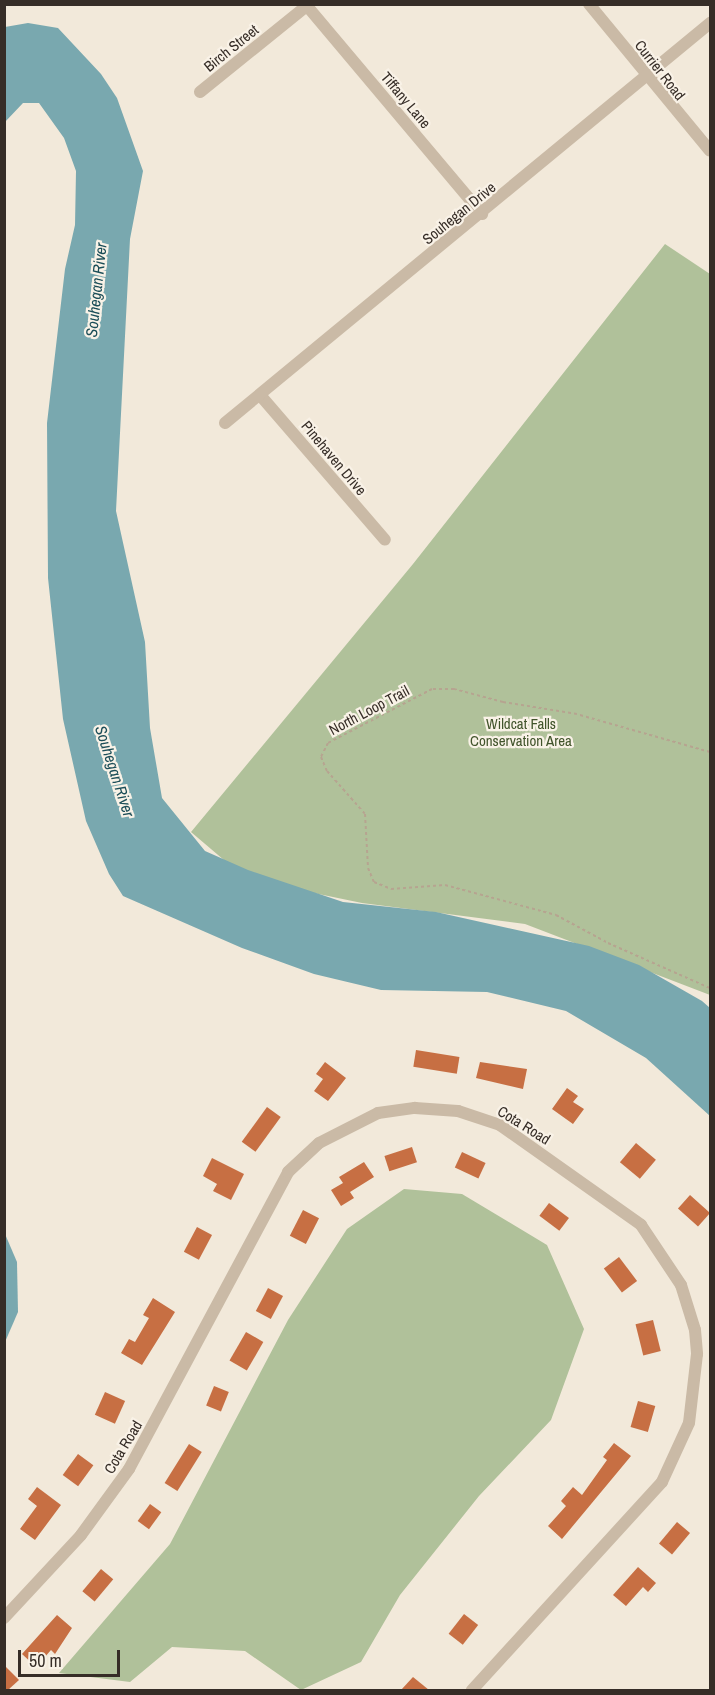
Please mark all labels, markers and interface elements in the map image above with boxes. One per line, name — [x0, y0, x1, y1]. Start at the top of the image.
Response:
street label: Birch Street — [200, 21, 262, 75]
street label: Currier Road — [631, 36, 689, 104]
street label: Tiffany Lane — [377, 68, 435, 132]
street label: Souhegan Drive — [419, 178, 499, 248]
water label: Souhegan River — [81, 242, 111, 338]
street label: Pinehaven Drive — [298, 417, 370, 499]
street label: North Loop Trail — [326, 681, 412, 739]
park label: Wildcat Falls Conservation Area — [470, 714, 572, 749]
water label: Souhegan River — [91, 723, 139, 819]
street label: Cota Road — [494, 1102, 554, 1148]
street label: Cota Road — [100, 1417, 146, 1477]
scale bar — [21, 1638, 123, 1676]
text: 50 m — [29, 1648, 62, 1673]

